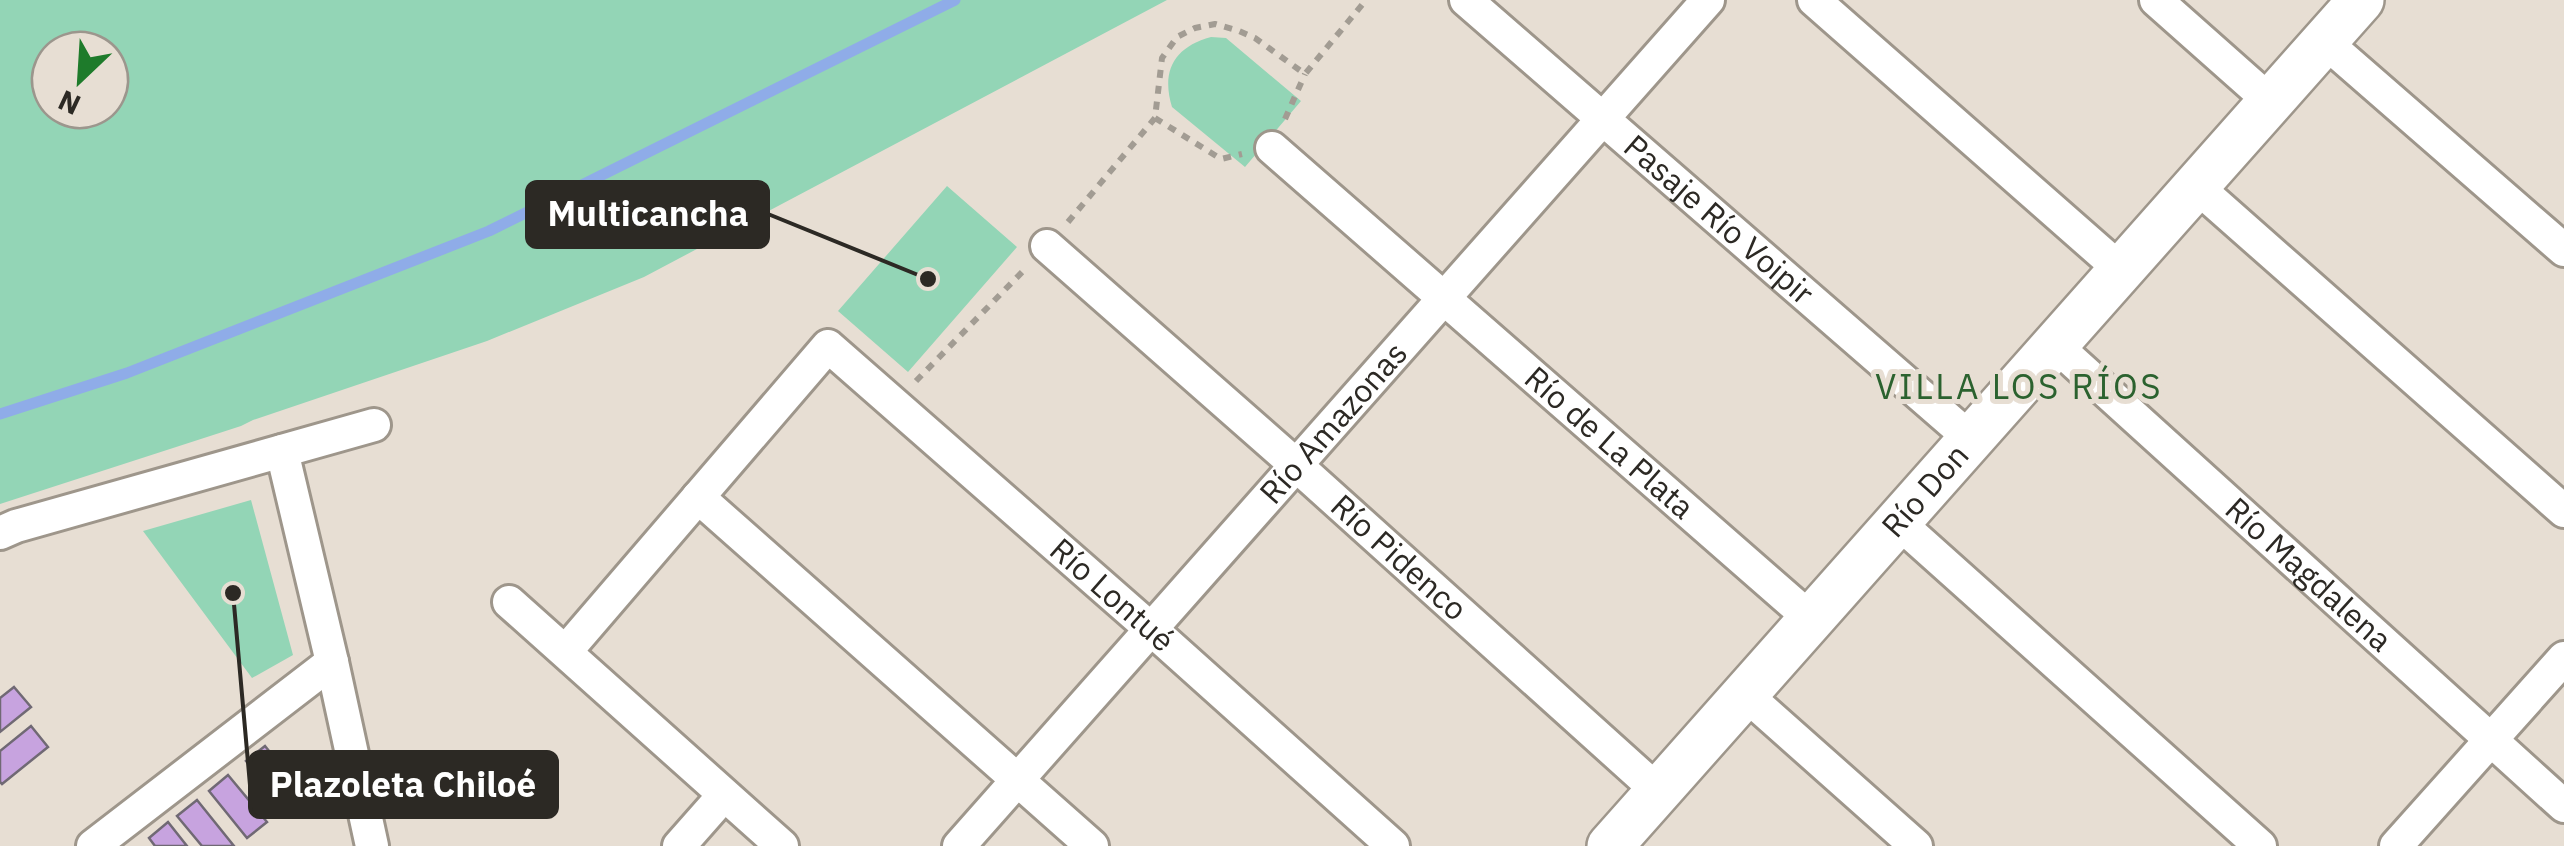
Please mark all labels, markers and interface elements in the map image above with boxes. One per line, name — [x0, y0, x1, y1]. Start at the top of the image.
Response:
north arrow — [30, 30, 130, 130]
text: N — [52, 82, 86, 124]
street label: Pasaje Río Voipir — [1616, 125, 1824, 313]
callout: Multicancha — [527, 182, 768, 247]
text: Multicancha — [547, 190, 749, 236]
street label: Río Amazonas — [1250, 332, 1416, 512]
street label: Río de La Plata — [1516, 357, 1704, 528]
district label: VILLA LOS RÍOS — [1875, 363, 2163, 409]
street label: Río Don — [1872, 434, 1977, 546]
street label: Río Pidenco — [1322, 485, 1477, 629]
street label: Río Magdalena — [2217, 487, 2401, 660]
street label: Río Lontué — [1042, 528, 1184, 661]
callout: Plazoleta Chiloé — [250, 752, 557, 817]
text: Plazoleta Chiloé — [270, 761, 536, 807]

